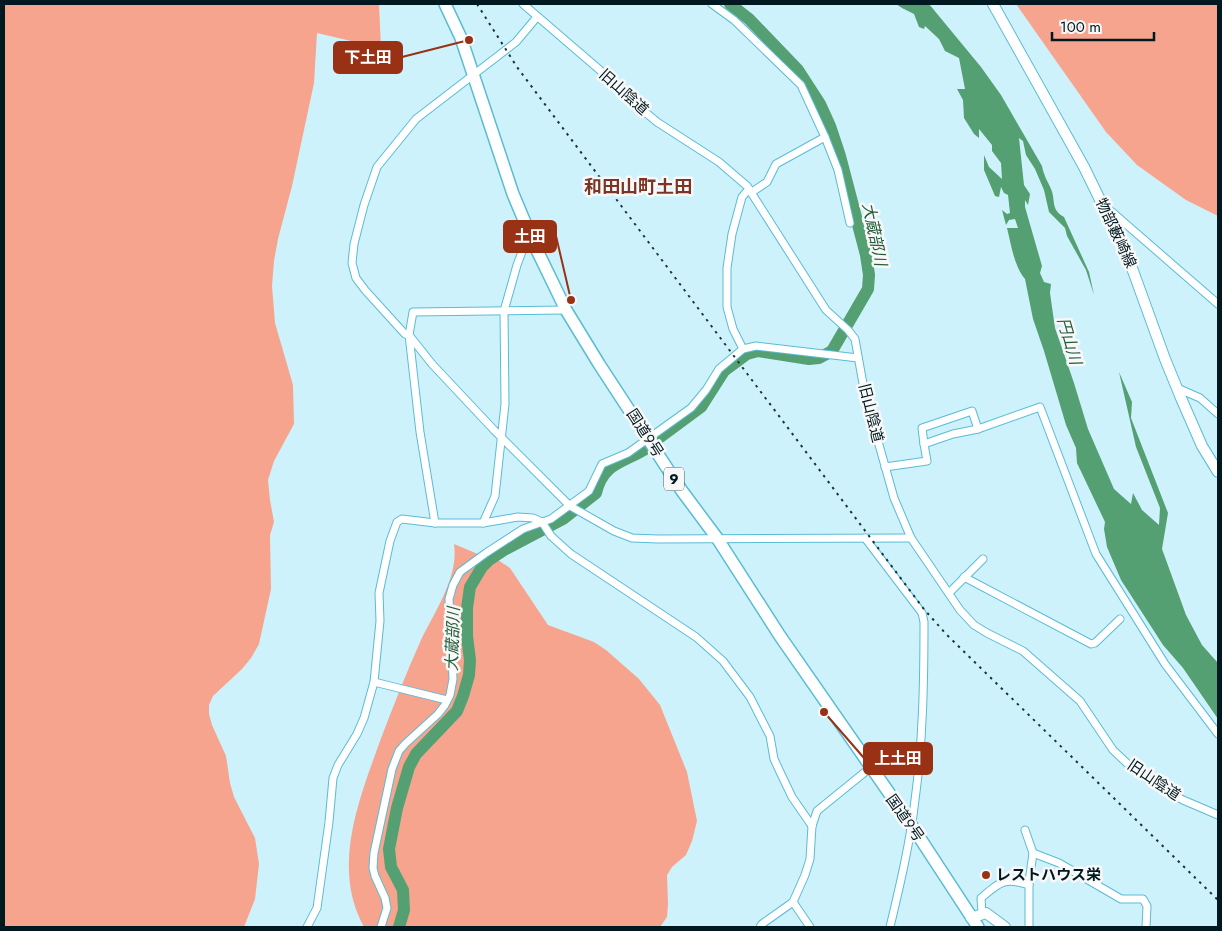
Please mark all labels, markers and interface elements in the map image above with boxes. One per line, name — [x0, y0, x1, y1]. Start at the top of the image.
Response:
scale bar — [1052, 10, 1154, 42]
text: 100 m — [1060, 16, 1101, 38]
callout: 下土田 — [334, 42, 402, 73]
text: 下土田 — [344, 46, 392, 69]
street label: 旧山陰道 — [594, 64, 654, 120]
district label: 和田山町土田 — [584, 174, 692, 200]
street label: 物部藪崎線 — [1090, 194, 1142, 272]
water label: 大蔵部川 — [857, 200, 893, 270]
callout: 土田 — [504, 221, 556, 252]
text: 土田 — [514, 225, 546, 248]
water label: 円山川 — [1052, 315, 1088, 369]
street label: 旧山陰道 — [853, 381, 889, 445]
street label: 国道9号 — [621, 405, 669, 461]
road number: 9 — [664, 468, 684, 490]
water label: 大蔵部川 — [440, 605, 465, 671]
callout: 上土田 — [864, 743, 932, 774]
text: 上土田 — [874, 747, 922, 770]
street label: 旧山陰道 — [1123, 754, 1185, 806]
street label: 国道9号 — [881, 790, 929, 846]
place label: レストハウス栄 — [996, 864, 1101, 886]
marker: レストハウス栄 — [980, 869, 992, 881]

